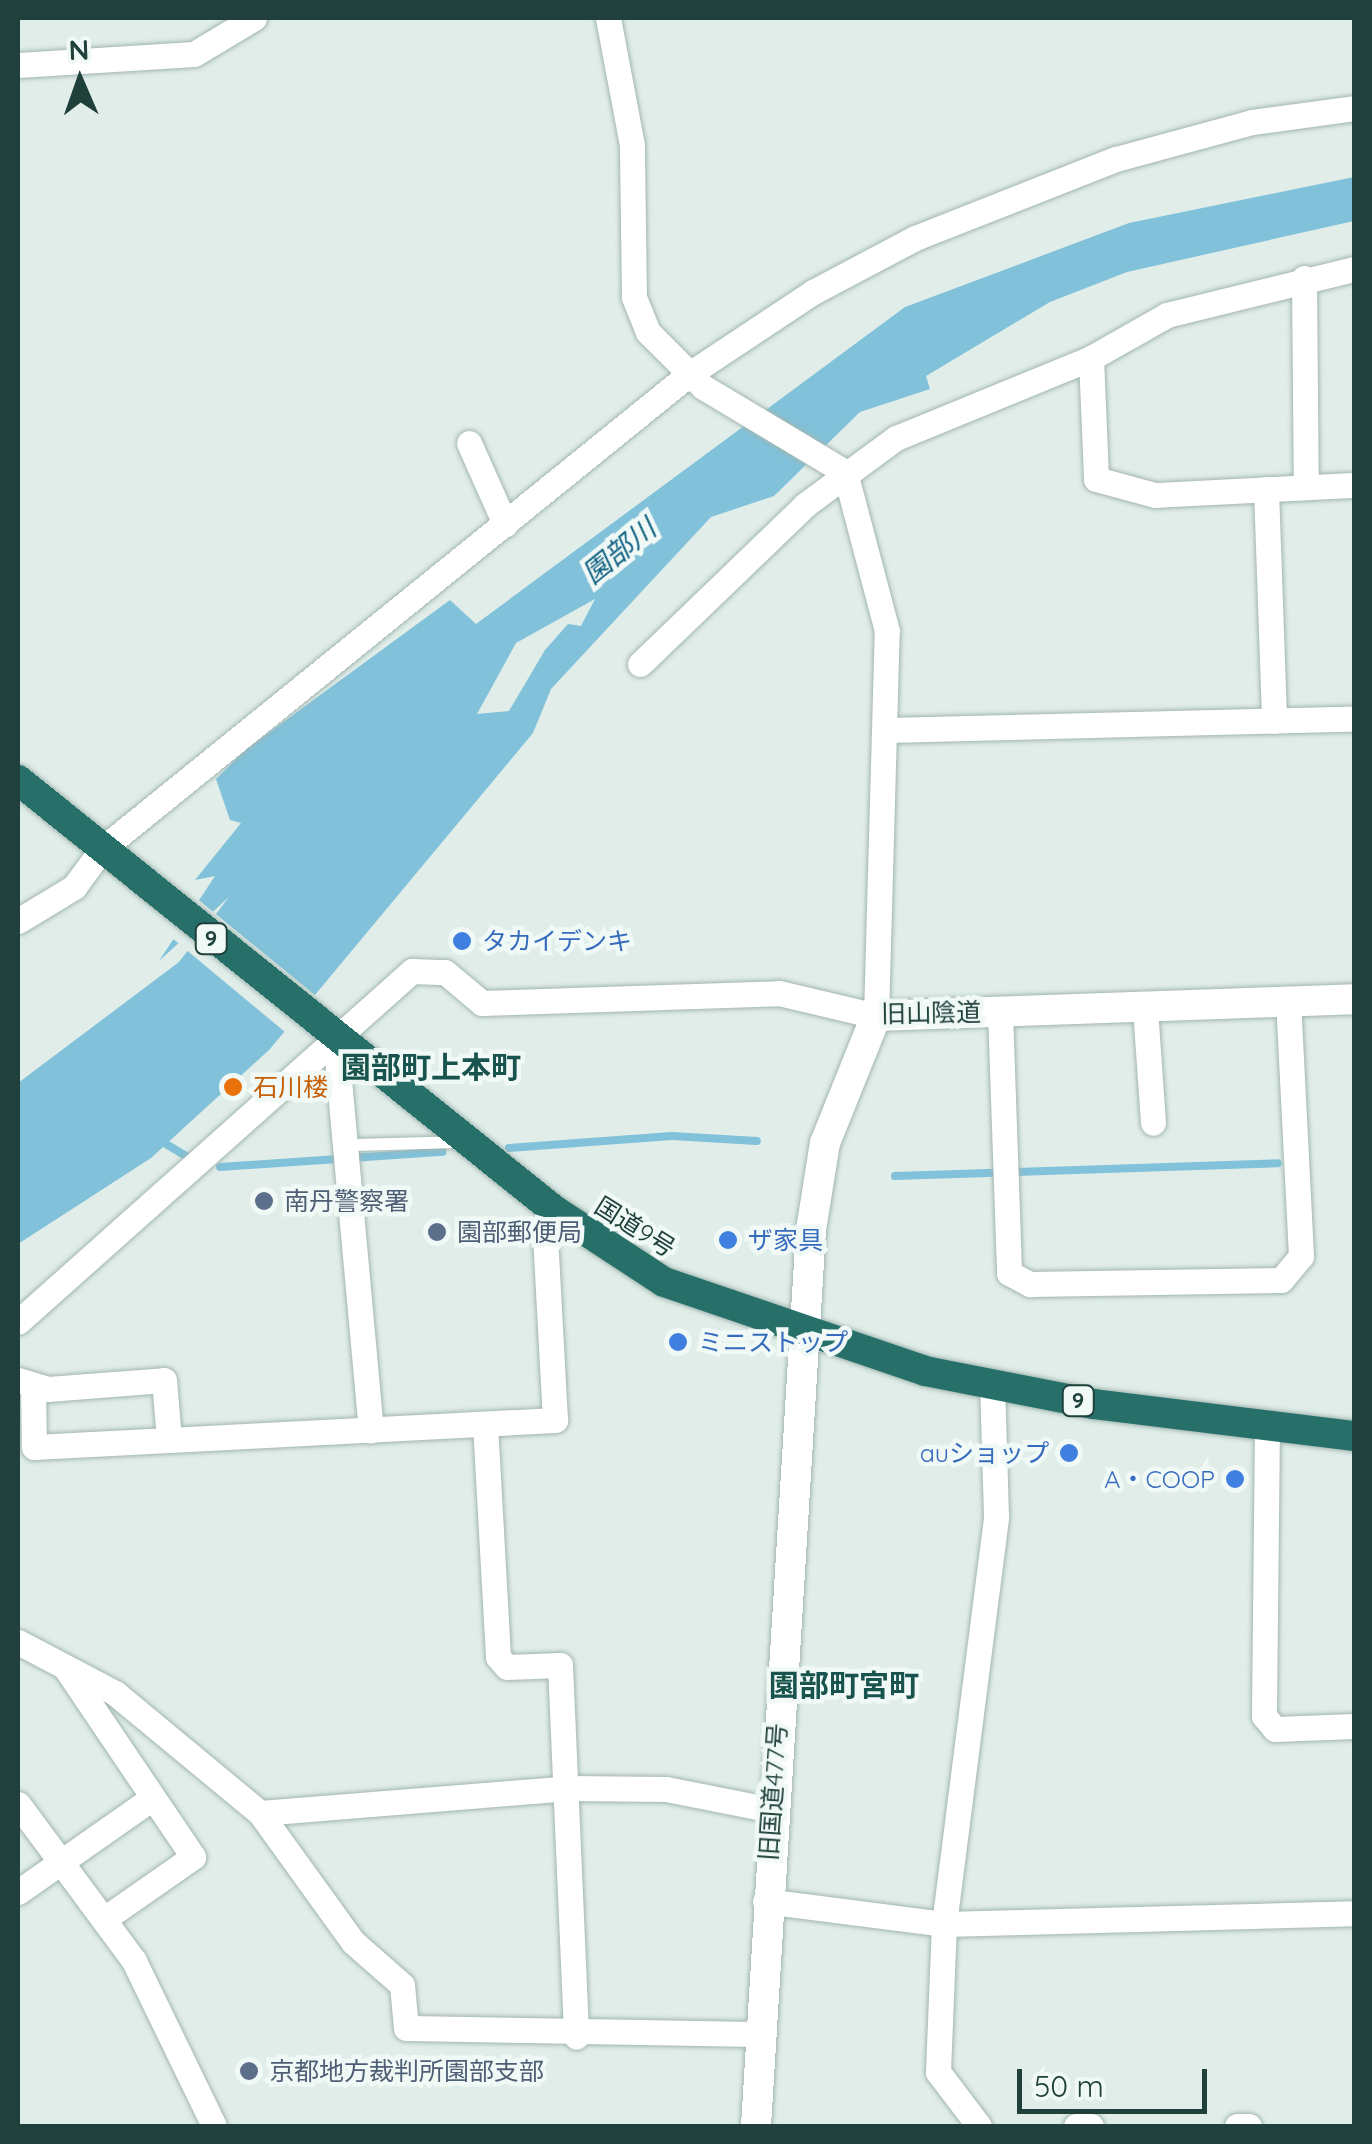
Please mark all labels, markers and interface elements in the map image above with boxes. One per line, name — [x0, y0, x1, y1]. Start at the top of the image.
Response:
north arrow — [30, 30, 130, 130]
text: N — [68, 32, 90, 67]
water label: 園部川 — [576, 512, 662, 590]
road number: 9 — [194, 922, 228, 956]
place label: タカイデンキ — [482, 926, 632, 956]
marker: タカイデンキ — [451, 930, 473, 952]
street label: 旧山陰道 — [881, 997, 981, 1029]
district label: 園部町上本町 — [341, 1049, 521, 1085]
place label: 石川楼 — [253, 1072, 328, 1102]
marker: 石川楼 — [222, 1076, 244, 1098]
place label: 南丹警察署 — [284, 1186, 409, 1216]
marker: 南丹警察署 — [253, 1190, 275, 1212]
street label: 国道9号 — [589, 1191, 681, 1263]
place label: 園部郵便局 — [457, 1217, 582, 1247]
marker: 園部郵便局 — [426, 1221, 448, 1243]
place label: ザ家具 — [748, 1225, 823, 1255]
marker: ザ家具 — [717, 1229, 739, 1251]
place label: ミニストップ — [698, 1327, 848, 1357]
marker: ミニストップ — [667, 1331, 689, 1353]
road number: 9 — [1060, 1384, 1096, 1418]
place label: auショップ — [920, 1438, 1049, 1468]
marker: auショップ — [1058, 1442, 1080, 1464]
place label: A・COOP — [1104, 1464, 1215, 1494]
marker: A・COOP — [1224, 1468, 1246, 1490]
district label: 園部町宮町 — [769, 1667, 919, 1703]
street label: 旧国道477号 — [753, 1722, 793, 1862]
scale bar — [1022, 2049, 1212, 2111]
place label: 京都地方裁判所園部支部 — [269, 2056, 544, 2086]
marker: 京都地方裁判所園部支部 — [238, 2060, 260, 2082]
text: 50 m — [1034, 2067, 1104, 2105]

